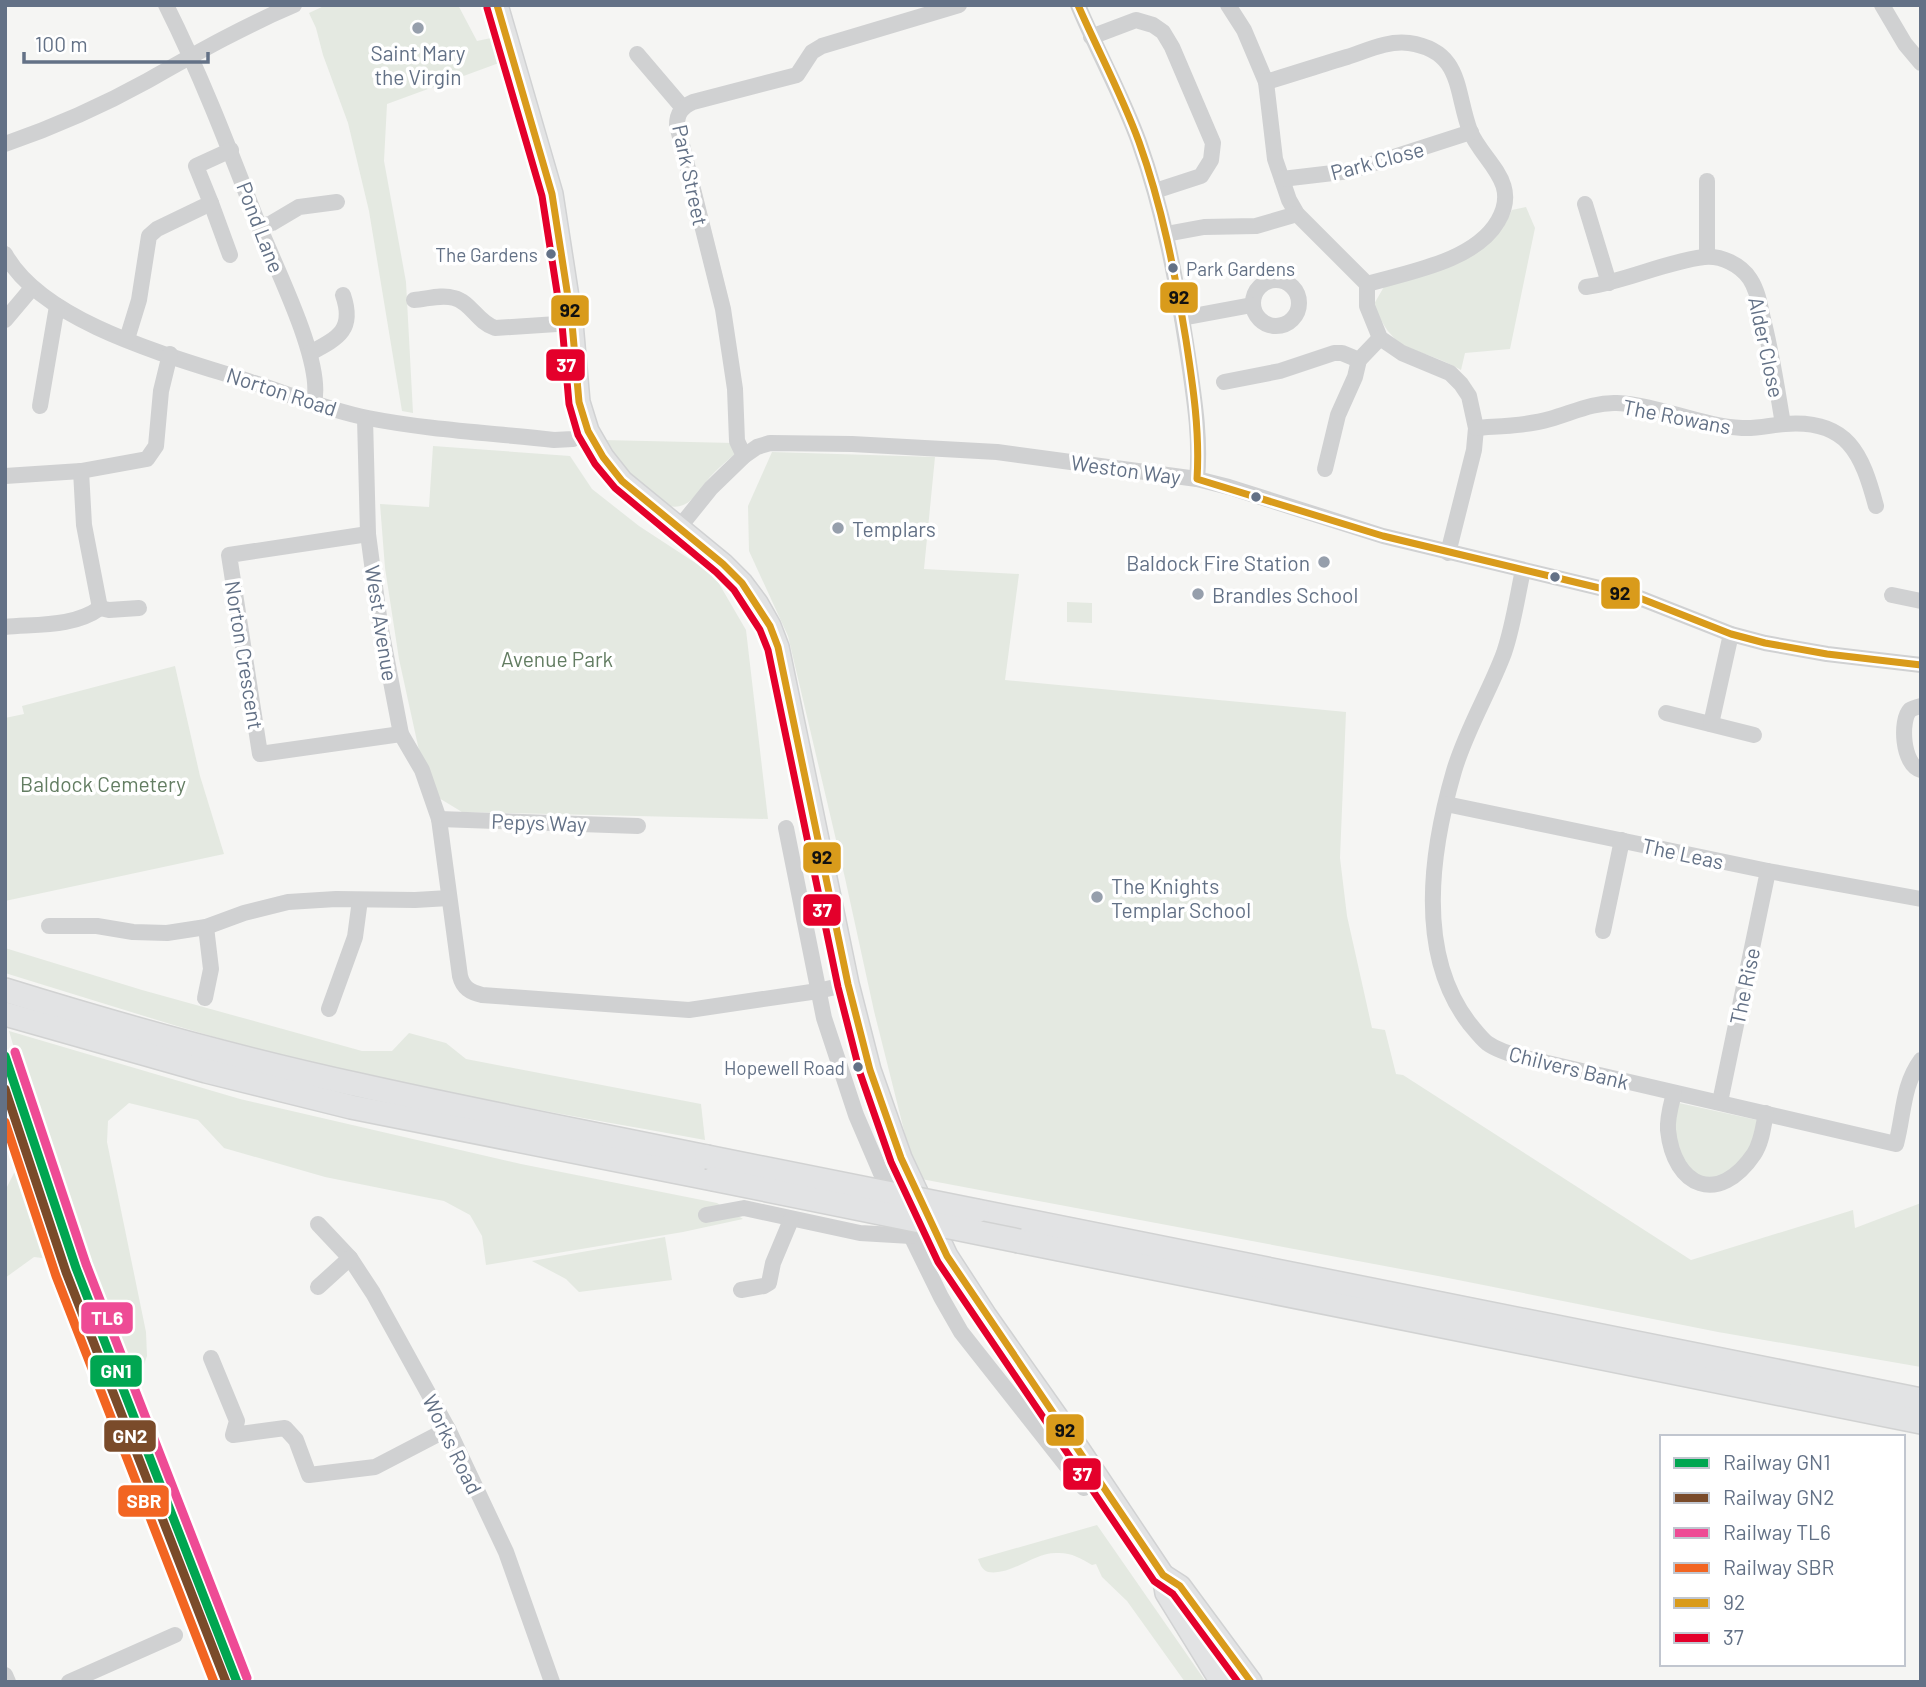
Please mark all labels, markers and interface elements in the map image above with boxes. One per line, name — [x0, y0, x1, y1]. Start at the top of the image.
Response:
marker: Saint Mary the Virgin — [410, 20, 426, 36]
scale bar — [24, 21, 208, 65]
text: 100 m — [35, 31, 88, 56]
place label: Saint Mary the Virgin — [370, 40, 466, 89]
street label: Park Street — [668, 122, 714, 228]
street label: Park Close — [1328, 136, 1426, 184]
street label: Pond Lane — [232, 178, 290, 276]
place label: The Gardens — [435, 243, 538, 266]
marker: The Gardens — [544, 247, 558, 261]
place label: Park Gardens — [1186, 257, 1295, 280]
marker: Park Gardens — [1166, 261, 1180, 275]
line badge: 92 — [1159, 281, 1199, 314]
text: 92 — [1169, 285, 1189, 308]
line badge: 92 — [550, 294, 590, 327]
street label: Alder Close — [1744, 294, 1790, 400]
text: 92 — [560, 298, 580, 321]
line badge: 37 — [545, 348, 586, 382]
text: 37 — [556, 353, 576, 376]
street label: Norton Road — [224, 361, 340, 421]
street label: The Rowans — [1621, 393, 1733, 439]
street label: Weston Way — [1070, 449, 1183, 489]
unlabelled marker — [1249, 490, 1263, 504]
place label: Templars — [852, 516, 936, 541]
marker: Templars — [830, 520, 846, 536]
place label: Baldock Fire Station — [1126, 550, 1310, 575]
marker: Baldock Fire Station — [1316, 554, 1332, 570]
street label: West Avenue — [360, 563, 404, 683]
unlabelled marker — [1548, 570, 1562, 584]
line badge: 92 — [1600, 576, 1641, 610]
street label: Norton Crescent — [221, 579, 269, 731]
text: 92 — [1610, 581, 1630, 604]
place label: Brandles School — [1212, 582, 1358, 607]
marker: Brandles School — [1190, 586, 1206, 602]
park label: Avenue Park — [501, 646, 613, 671]
park label: Baldock Cemetery — [20, 771, 186, 796]
street label: Pepys Way — [491, 808, 588, 836]
street label: The Leas — [1640, 832, 1726, 874]
line badge: 92 — [802, 841, 842, 874]
text: 92 — [812, 845, 832, 868]
place label: The Knights Templar School — [1111, 873, 1251, 922]
marker: The Knights Templar School — [1089, 889, 1105, 905]
line badge: 37 — [802, 893, 842, 927]
text: 37 — [812, 898, 832, 921]
street label: The Rise — [1724, 945, 1764, 1027]
street label: Chilvers Bank — [1507, 1040, 1631, 1094]
place label: Hopewell Road — [724, 1056, 845, 1079]
marker: Hopewell Road — [851, 1060, 865, 1074]
line badge: TL6 — [80, 1301, 134, 1335]
text: TL6 — [91, 1306, 123, 1329]
line badge: GN1 — [89, 1354, 143, 1388]
text: GN1 — [101, 1359, 132, 1382]
street label: Works Road — [418, 1390, 488, 1498]
line badge: 92 — [1045, 1413, 1085, 1447]
text: 92 — [1055, 1418, 1075, 1441]
line badge: GN2 — [103, 1419, 157, 1453]
text: GN2 — [113, 1424, 147, 1447]
legend — [1660, 1435, 1905, 1666]
text: Railway GN1 — [1723, 1449, 1831, 1474]
line badge: 37 — [1062, 1457, 1102, 1491]
text: 37 — [1072, 1462, 1092, 1485]
line badge: SBR — [117, 1484, 170, 1518]
text: Railway GN2 — [1723, 1484, 1835, 1509]
text: SBR — [127, 1489, 161, 1512]
text: Railway TL6 — [1723, 1519, 1831, 1544]
text: Railway SBR — [1723, 1554, 1834, 1579]
text: 92 — [1723, 1589, 1745, 1614]
text: 37 — [1723, 1624, 1744, 1649]

